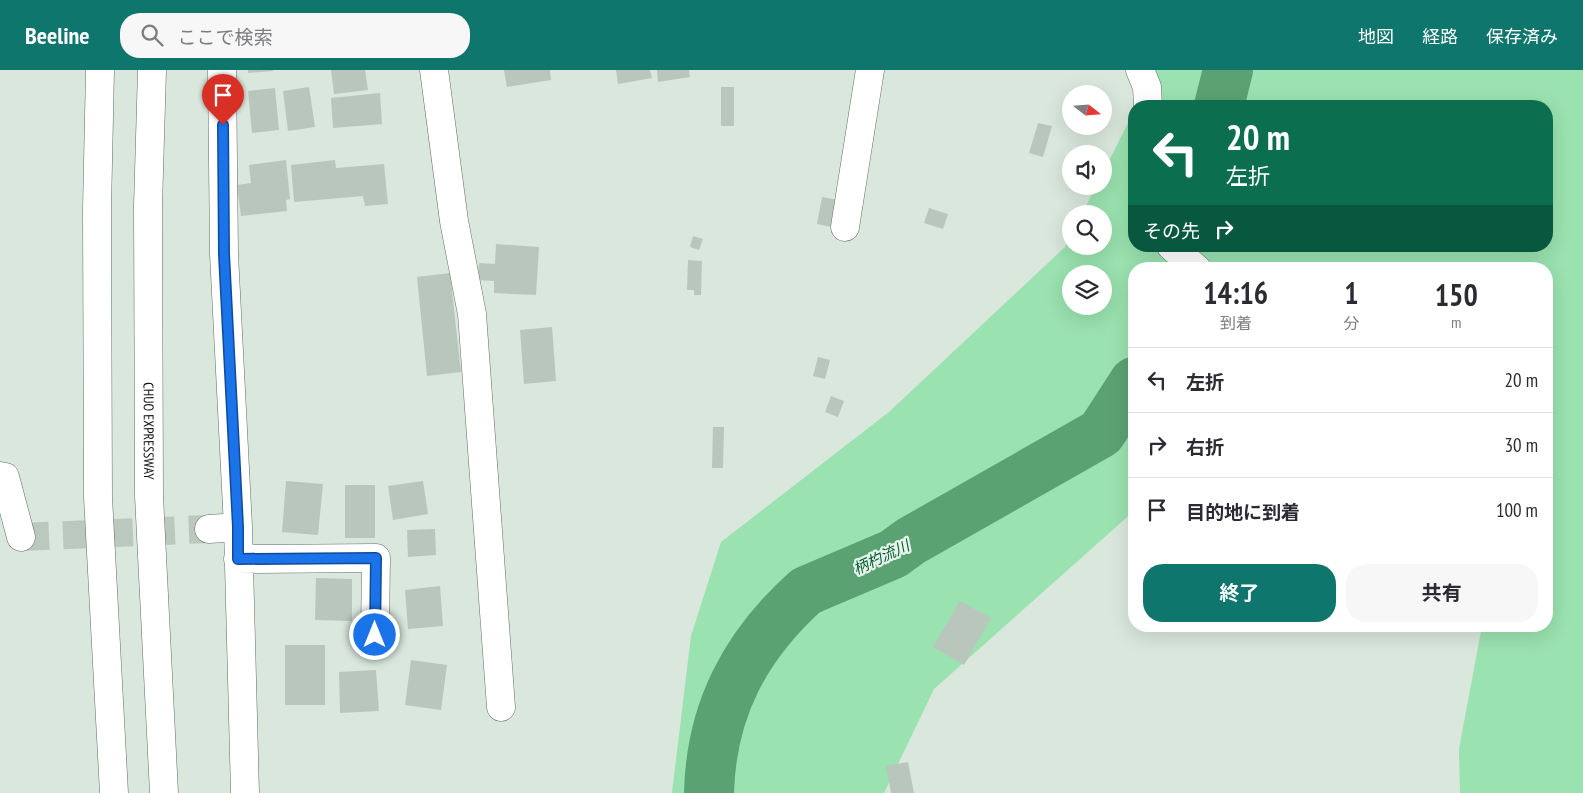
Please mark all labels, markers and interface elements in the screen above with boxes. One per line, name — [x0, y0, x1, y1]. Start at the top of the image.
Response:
search box — [120, 13, 470, 58]
text: Beeline — [25, 20, 90, 51]
icon: search — [138, 21, 166, 49]
text: ここで検索 — [178, 25, 273, 49]
text: 地図 — [1358, 25, 1394, 48]
text: 経路 — [1422, 25, 1458, 48]
text: 保存済み — [1486, 25, 1558, 48]
pin — [202, 74, 244, 125]
icon: arrive — [209, 81, 237, 109]
north arrow — [1062, 85, 1112, 135]
map controls — [1062, 85, 1112, 315]
text: 20 m — [1226, 114, 1290, 160]
icon: left — [1143, 120, 1208, 185]
button: sound — [1062, 145, 1112, 195]
text: 左折 — [1226, 162, 1270, 190]
button: search — [1062, 205, 1112, 255]
icon: right — [1210, 215, 1238, 243]
text: その先 — [1143, 219, 1200, 243]
button: layers — [1062, 265, 1112, 315]
text: 14:16 — [1203, 273, 1268, 312]
text: 1 — [1344, 273, 1359, 312]
text: 150 — [1435, 275, 1478, 314]
text: m — [1451, 312, 1461, 332]
text: 到着 — [1220, 313, 1252, 333]
text: 分 — [1343, 313, 1359, 333]
icon: left — [1143, 366, 1171, 394]
text: 20 m — [1505, 368, 1538, 392]
text: 左折 — [1186, 370, 1224, 394]
street label: CHUO EXPRESSWAY — [140, 382, 158, 480]
icon: right — [1143, 431, 1171, 459]
text: 30 m — [1505, 433, 1538, 457]
text: 右折 — [1186, 435, 1224, 459]
icon: arrive — [1143, 496, 1171, 524]
text: 100 m — [1496, 498, 1538, 522]
text: 目的地に到着 — [1186, 500, 1300, 524]
water label: 柄杓流川 — [850, 535, 914, 578]
button: 終了 — [1143, 564, 1336, 622]
button: 共有 — [1346, 564, 1538, 622]
position arrow — [348, 608, 400, 660]

